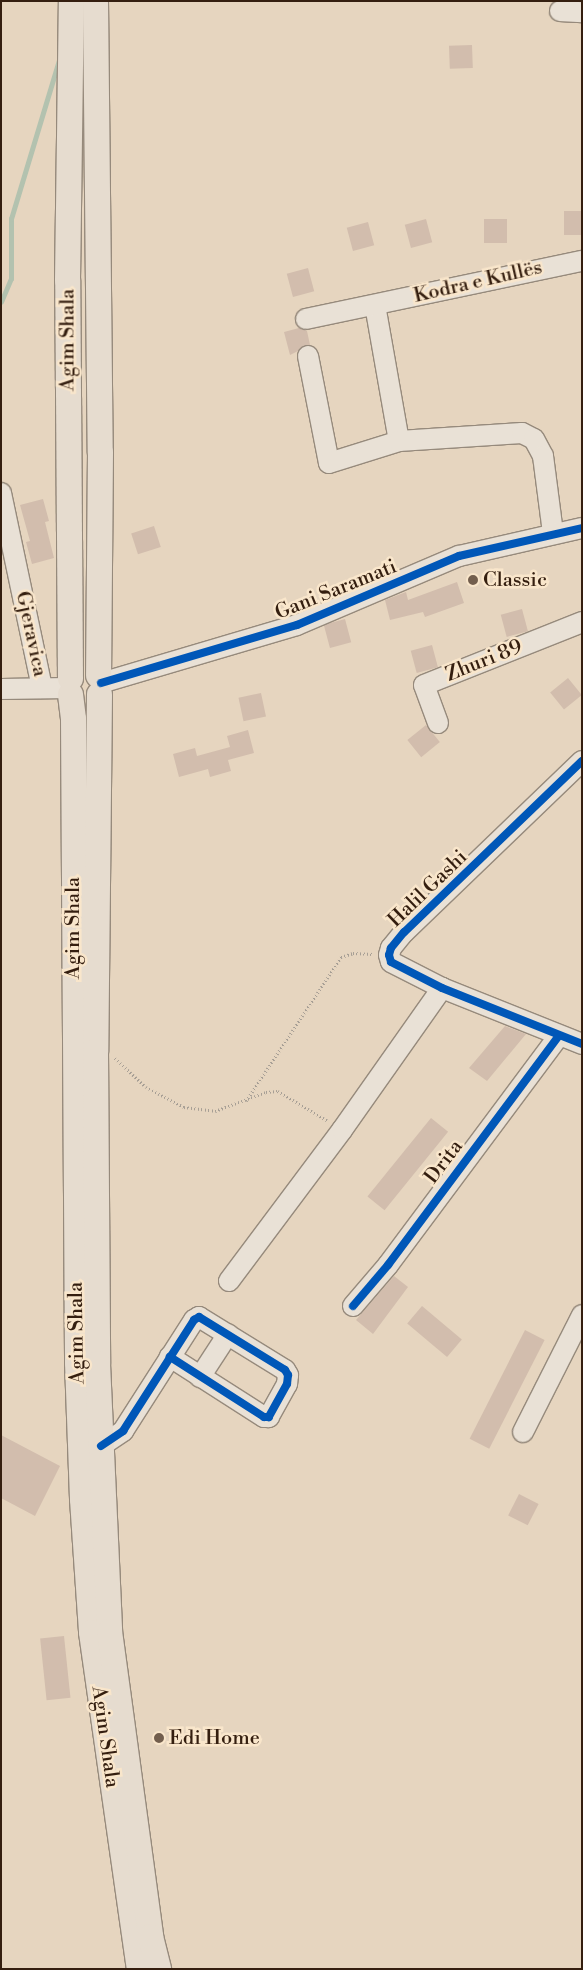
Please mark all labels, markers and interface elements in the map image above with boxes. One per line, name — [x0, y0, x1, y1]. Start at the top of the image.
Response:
street label: Kodra e Kullës — [411, 256, 545, 308]
street label: Agim Shala — [56, 289, 80, 391]
street label: Gani Saramati — [272, 555, 400, 625]
place label: Classic — [483, 568, 547, 592]
marker: Classic — [467, 574, 479, 586]
street label: Gjeravica — [10, 589, 52, 679]
street label: Zhuri 89 — [442, 635, 526, 687]
street label: Halil Gashi — [383, 845, 473, 933]
street label: Agim Shala — [61, 877, 85, 979]
street label: Drita — [420, 1135, 468, 1189]
street label: Agim Shala — [64, 1282, 90, 1384]
street label: Agim Shala — [86, 1685, 124, 1789]
place label: Edi Home — [169, 1726, 260, 1750]
marker: Edi Home — [153, 1732, 165, 1744]

